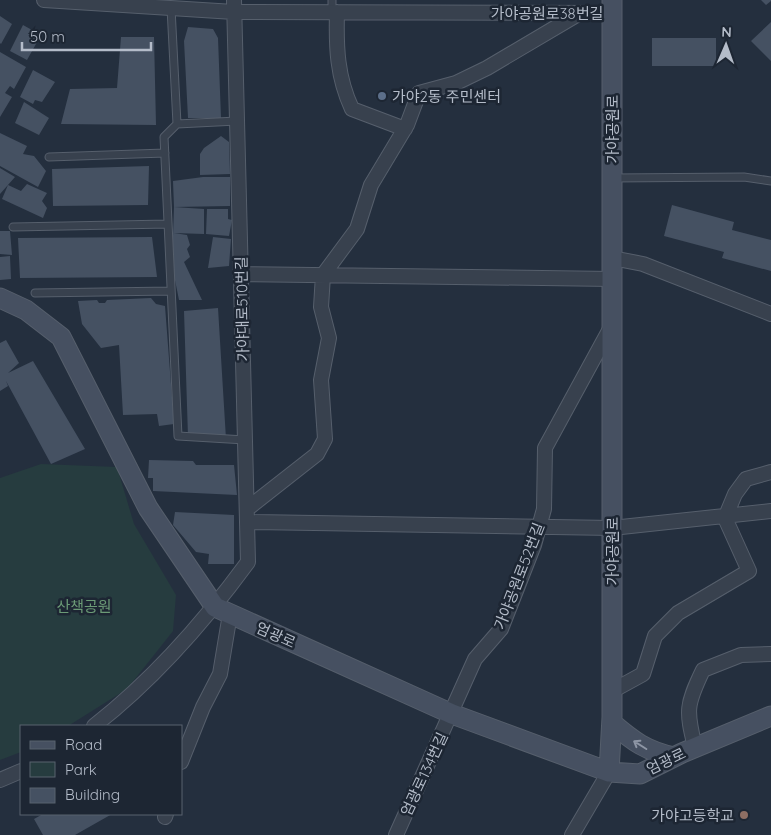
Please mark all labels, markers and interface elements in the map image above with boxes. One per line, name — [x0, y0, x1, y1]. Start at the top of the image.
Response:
street label: 가야공원로38번길 — [491, 4, 603, 23]
scale bar — [22, 20, 151, 52]
north arrow — [701, 20, 751, 70]
text: N — [721, 23, 732, 41]
text: 50 m — [30, 27, 65, 46]
place label: 가야2동 주민센터 — [392, 87, 501, 106]
marker: 가야2동 주민센터 — [376, 90, 388, 102]
street label: 가야공원로 — [603, 94, 622, 164]
street label: 가야대로510번길 — [232, 256, 252, 362]
street label: 가야공원로 — [603, 516, 622, 586]
street label: 가야공원로52번길 — [490, 520, 548, 632]
park label: 산책공원 — [56, 597, 112, 616]
street label: 엄광로 — [253, 618, 299, 652]
legend — [20, 725, 182, 815]
street label: 엄광로134번길 — [396, 729, 452, 819]
text: Road — [65, 735, 102, 754]
one-way arrow — [634, 740, 648, 750]
street label: 엄광로 — [643, 743, 689, 779]
text: Park — [65, 760, 97, 779]
text: Building — [65, 785, 120, 804]
place label: 가야고등학교 — [651, 806, 734, 825]
marker: 가야고등학교 — [738, 809, 750, 821]

